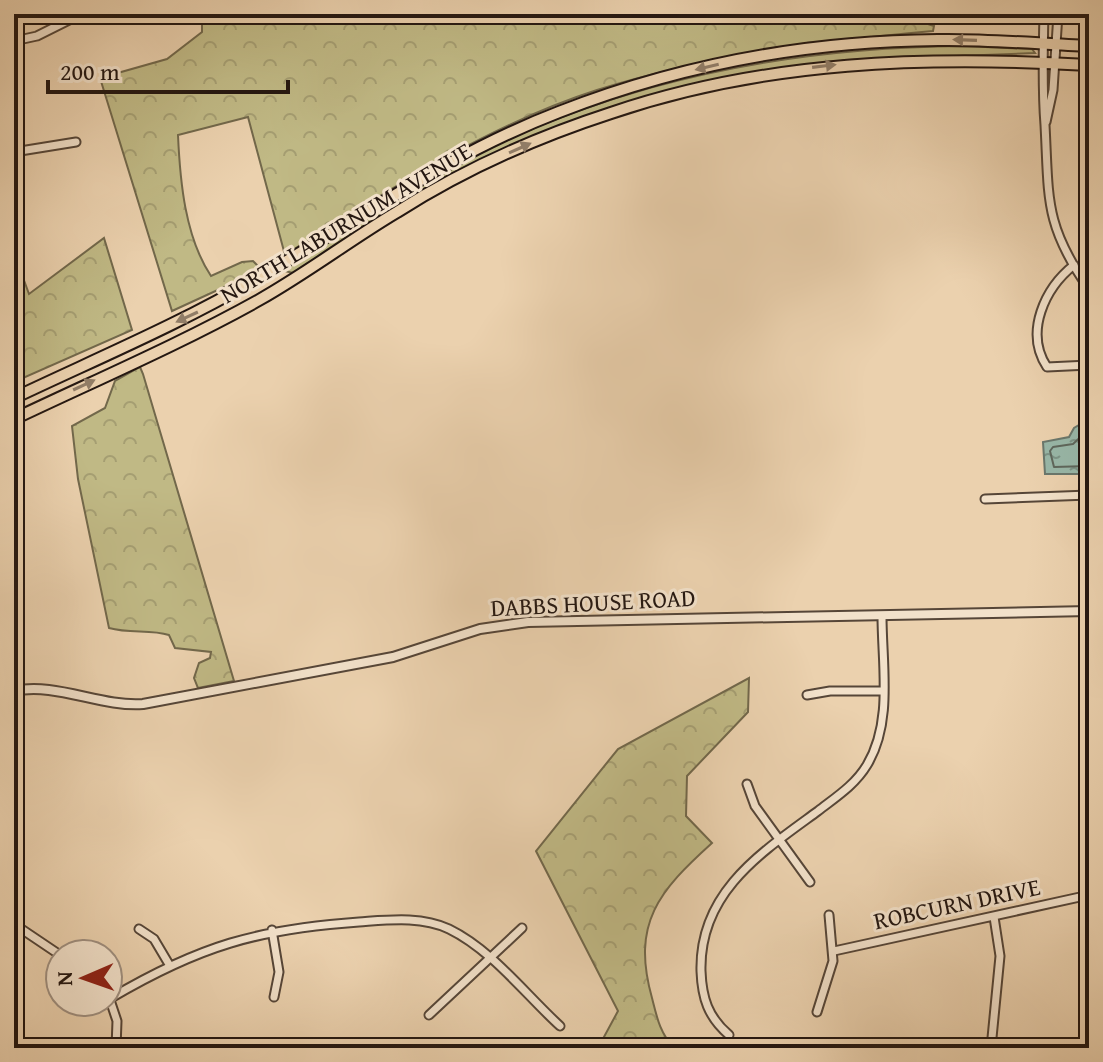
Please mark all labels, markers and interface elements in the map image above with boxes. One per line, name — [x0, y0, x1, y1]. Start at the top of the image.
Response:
one-way arrow — [952, 34, 977, 47]
scale bar — [48, 44, 288, 94]
text: 200 m — [60, 54, 120, 89]
one-way arrow — [812, 59, 837, 72]
one-way arrow — [695, 61, 720, 74]
street label: NORTH LABURNUM AVENUE — [213, 133, 478, 312]
one-way arrow — [508, 142, 532, 155]
one-way arrow — [175, 310, 199, 324]
one-way arrow — [73, 378, 96, 392]
street label: DABBS HOUSE ROAD — [490, 580, 696, 625]
street label: ROBCURN DRIVE — [870, 869, 1043, 938]
north arrow — [44, 938, 124, 1018]
text: N — [48, 971, 80, 987]

